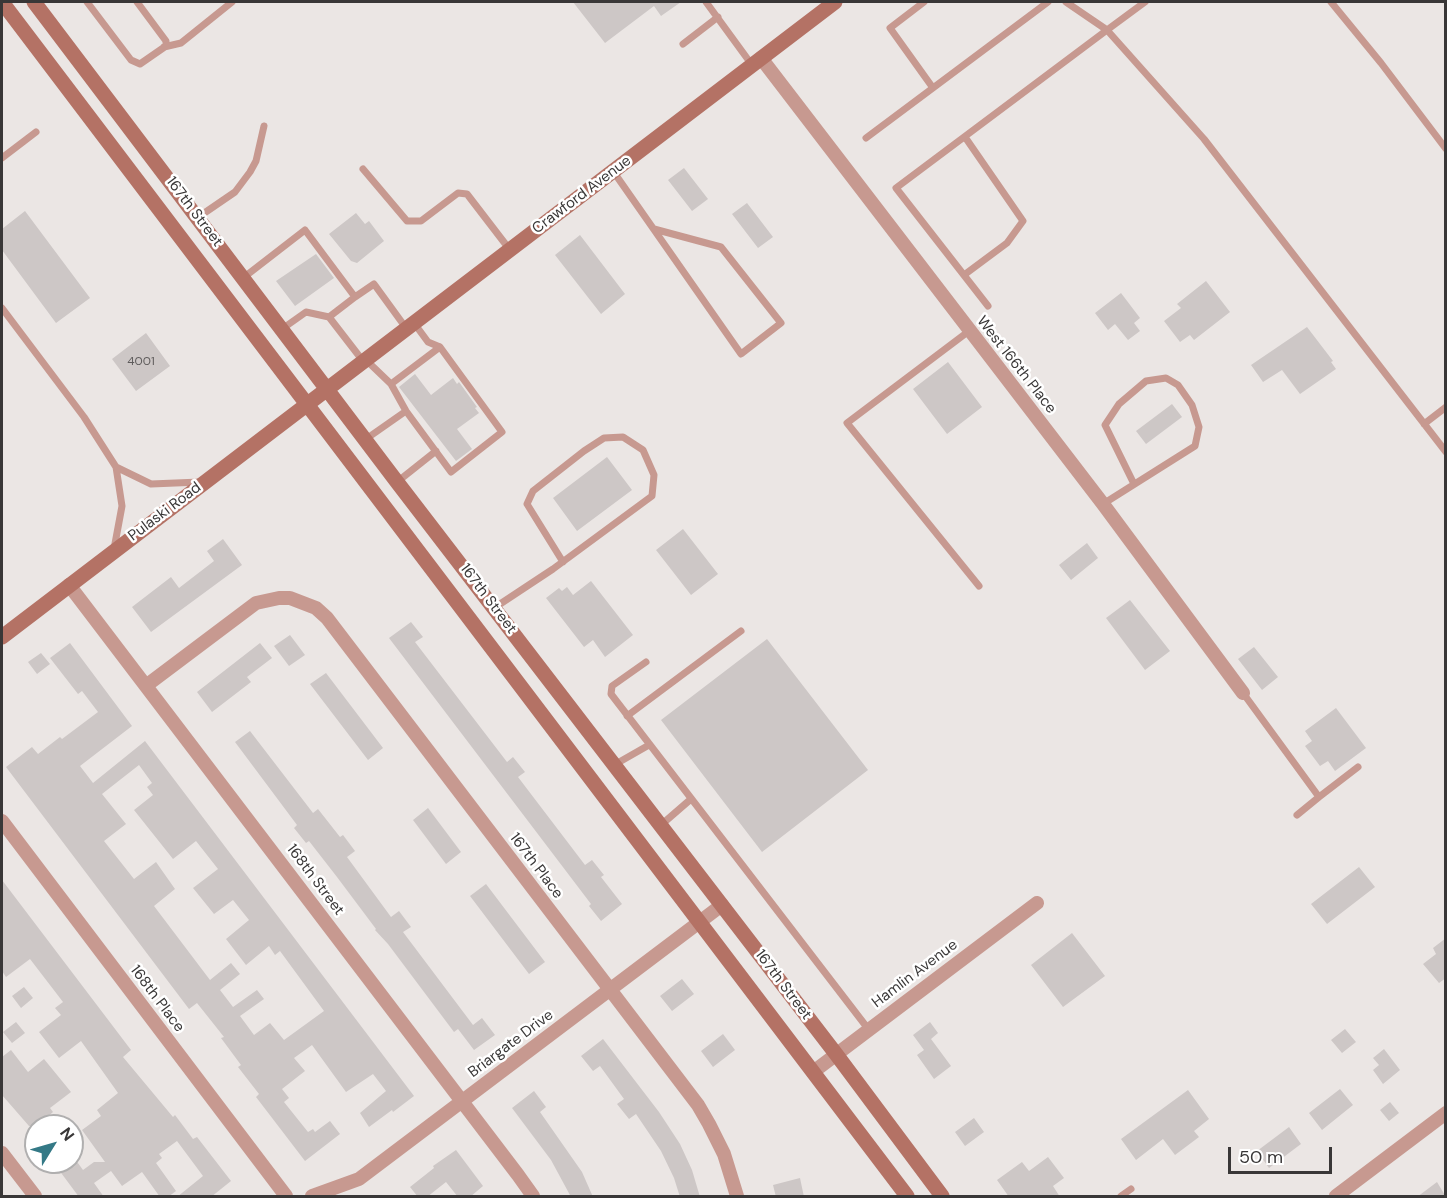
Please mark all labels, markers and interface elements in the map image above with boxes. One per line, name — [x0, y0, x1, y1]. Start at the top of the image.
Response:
street label: Crawford Avenue — [529, 152, 635, 238]
street label: 167th Street — [162, 174, 226, 250]
street label: West 166th Place — [972, 313, 1060, 417]
house number: 4001 — [127, 355, 155, 369]
street label: Pulaski Road — [125, 479, 205, 545]
street label: 167th Street — [456, 561, 520, 637]
street label: 167th Place — [505, 830, 567, 902]
street label: 168th Street — [282, 841, 348, 919]
street label: Hamlin Avenue — [869, 936, 961, 1012]
street label: 167th Street — [751, 947, 815, 1023]
street label: 168th Place — [126, 962, 188, 1036]
street label: Briargate Drive — [465, 1006, 557, 1082]
north arrow — [24, 1114, 84, 1174]
text: N — [55, 1123, 79, 1145]
scale bar — [1231, 1135, 1334, 1173]
text: 50 m — [1239, 1145, 1283, 1169]

